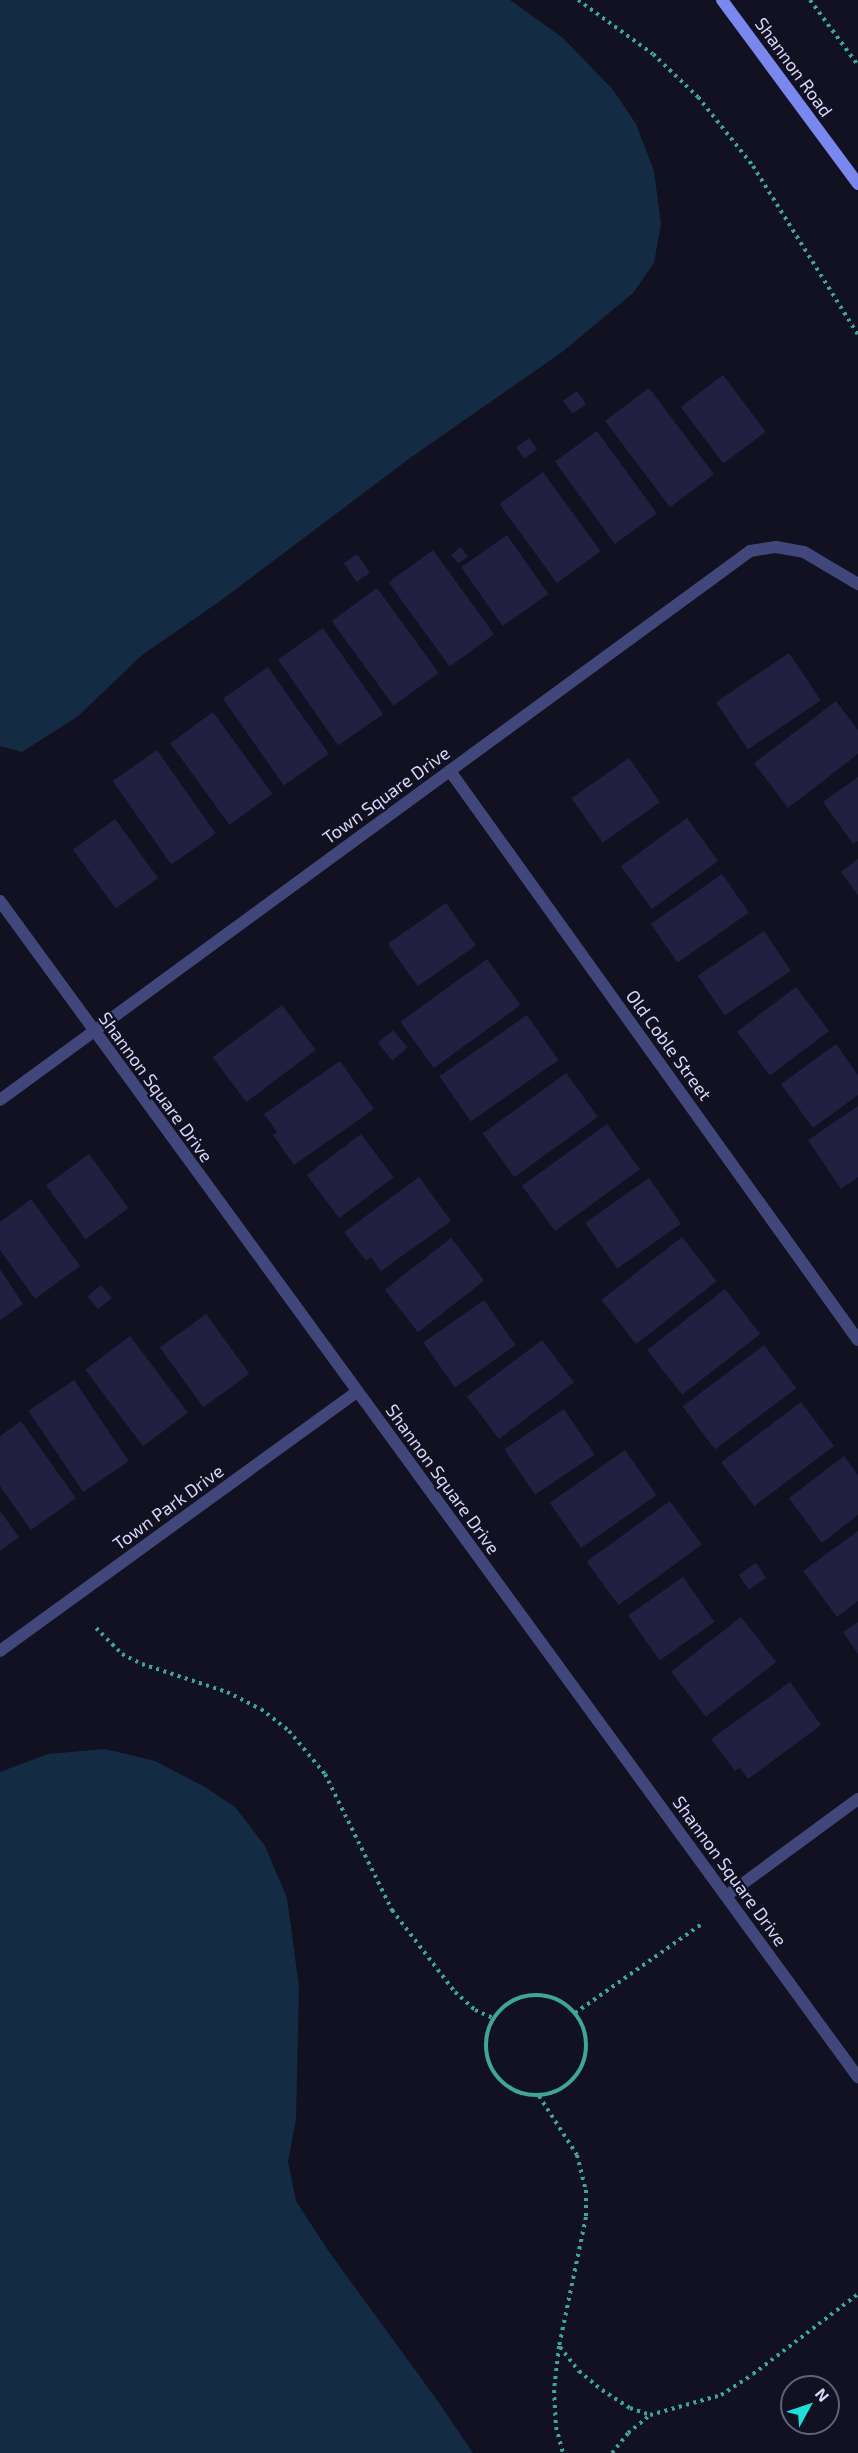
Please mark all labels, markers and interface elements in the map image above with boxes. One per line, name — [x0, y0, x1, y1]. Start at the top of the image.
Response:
street label: Shannon Road — [751, 13, 837, 121]
street label: Town Square Drive — [318, 742, 454, 848]
street label: Old Coble Street — [622, 985, 716, 1105]
street label: Shannon Square Drive — [94, 1008, 218, 1166]
street label: Shannon Square Drive — [381, 1400, 505, 1558]
street label: Town Park Drive — [108, 1460, 228, 1554]
street label: Shannon Square Drive — [668, 1792, 792, 1950]
north arrow — [780, 2375, 840, 2435]
text: N — [812, 2384, 834, 2405]

